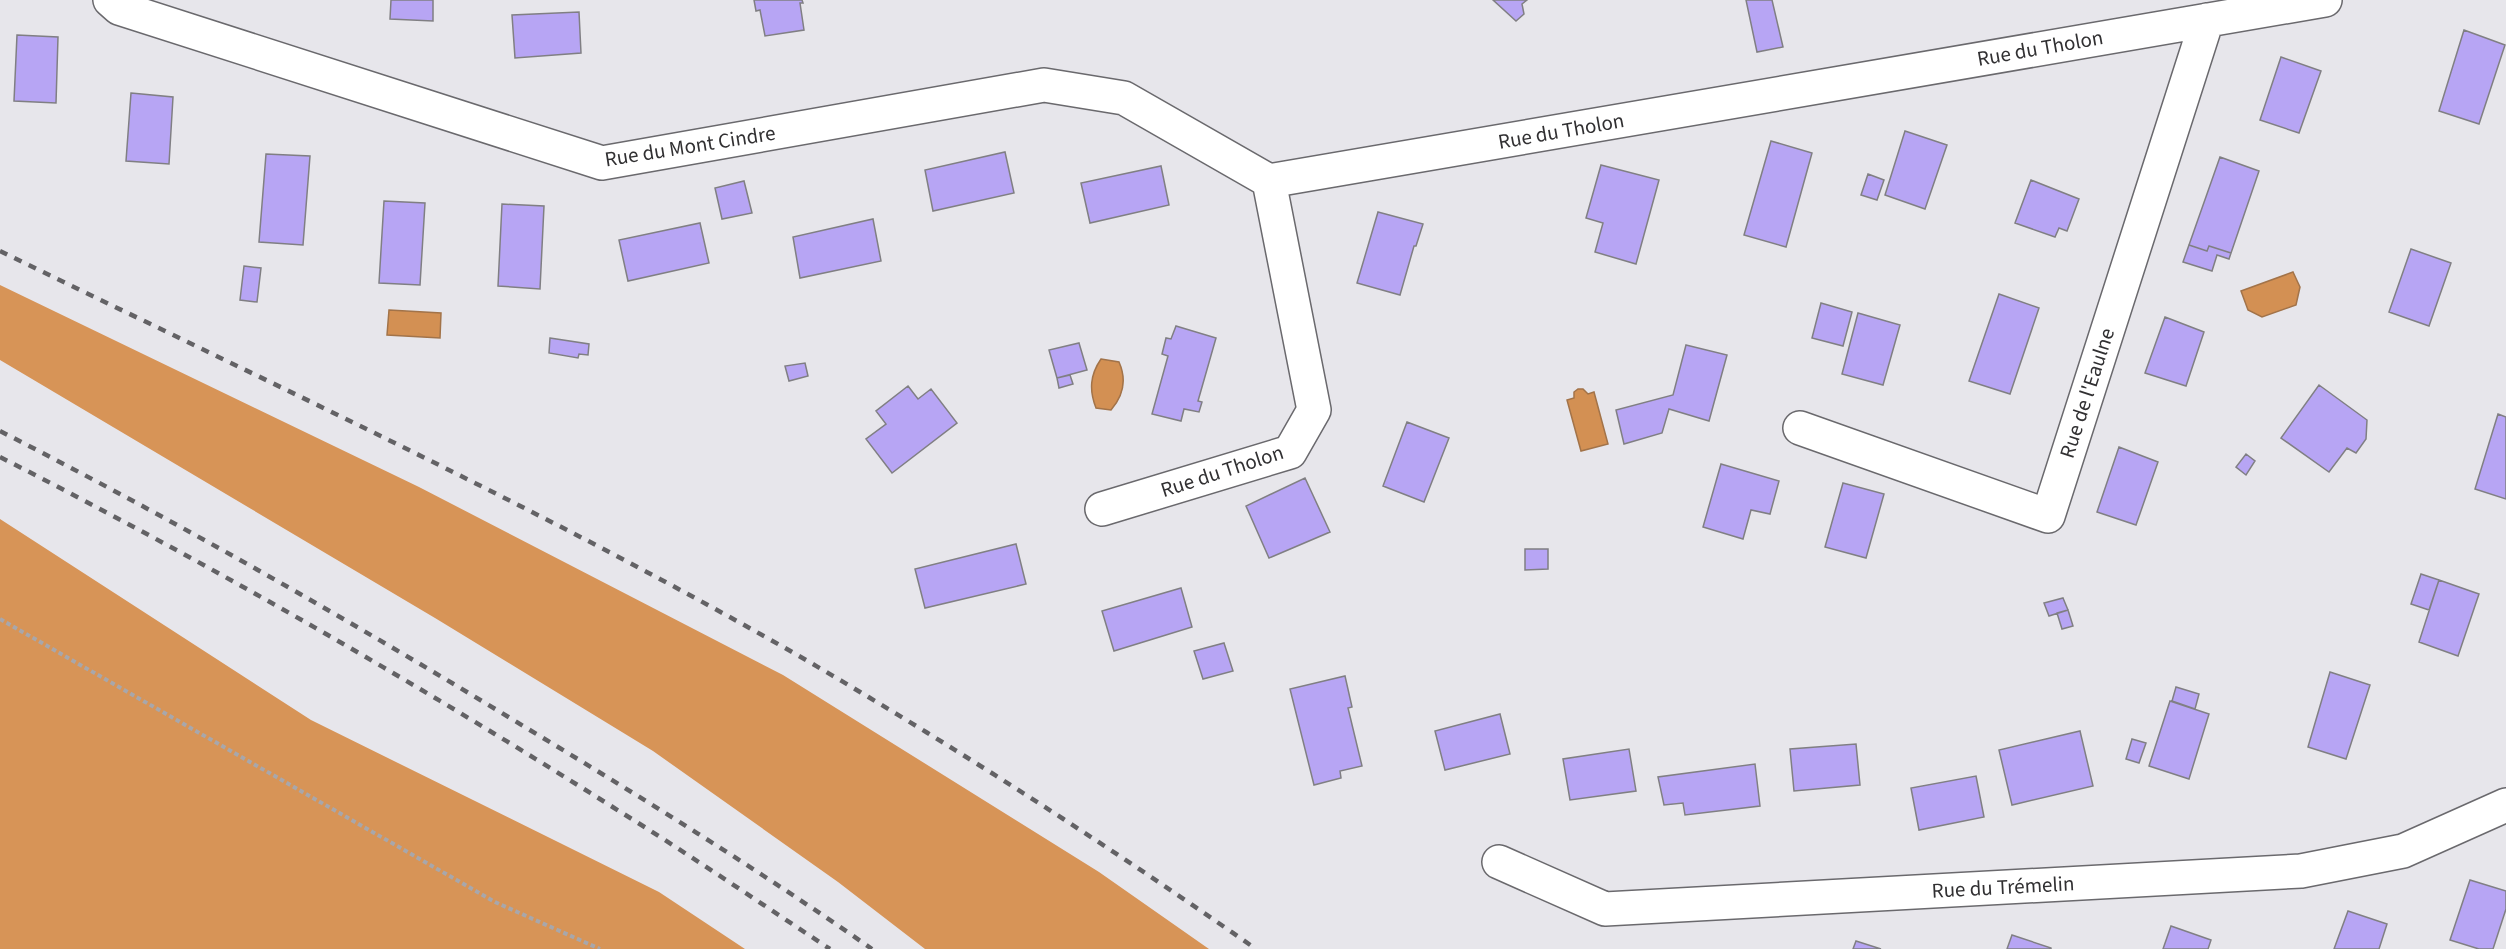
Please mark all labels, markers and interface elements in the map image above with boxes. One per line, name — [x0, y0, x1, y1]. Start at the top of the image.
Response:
street label: Rue du Tholon — [1975, 22, 2105, 74]
street label: Rue du Tholon — [1496, 105, 1626, 157]
street label: Rue du Mont Cindre — [602, 118, 778, 174]
street label: Rue de l'Eaulne — [2052, 324, 2122, 462]
street label: Rue du Tholon — [1157, 437, 1287, 505]
street label: Rue du Trémelin — [1931, 868, 2075, 906]

